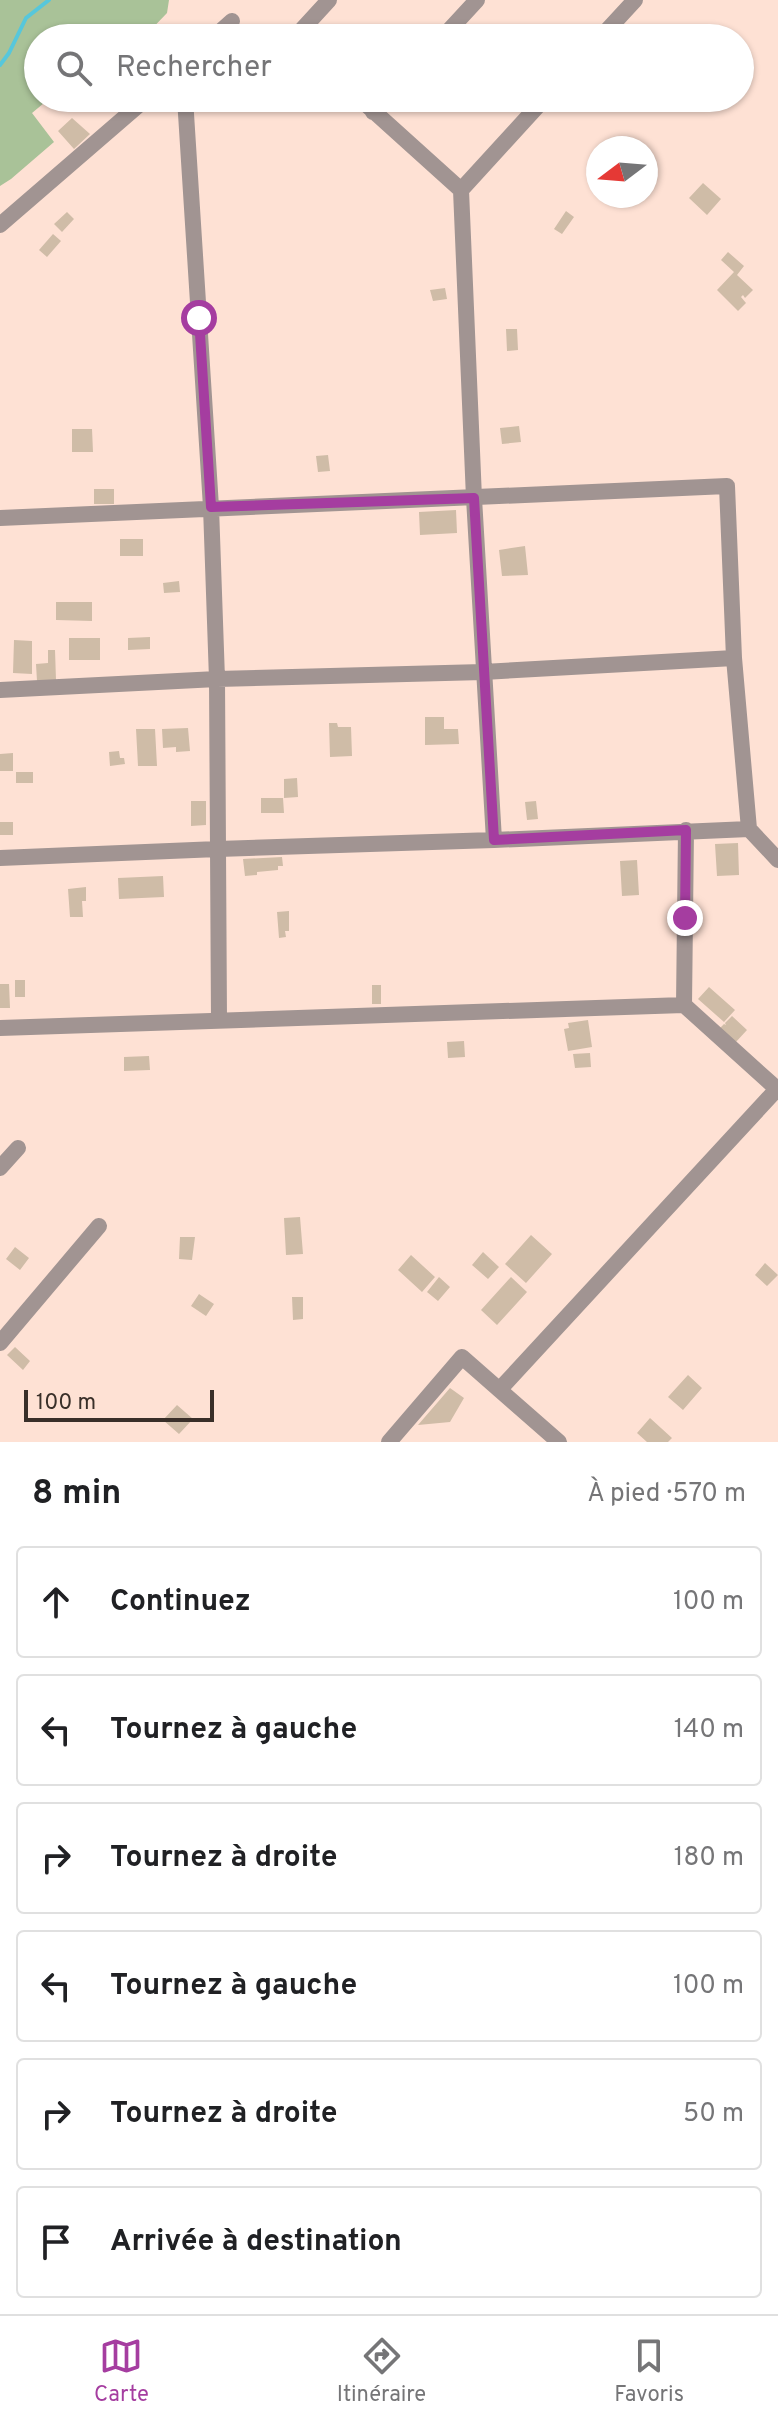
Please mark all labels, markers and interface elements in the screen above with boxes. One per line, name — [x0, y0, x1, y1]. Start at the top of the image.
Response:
search box — [24, 24, 754, 112]
icon: search — [52, 46, 96, 90]
text: Rechercher — [116, 50, 272, 87]
north arrow — [586, 136, 658, 208]
route start — [181, 300, 217, 336]
route end — [667, 900, 703, 936]
scale bar — [24, 1386, 214, 1422]
text: 100 m — [36, 1390, 96, 1417]
text: 8 min — [32, 1473, 121, 1516]
text: À pied · 570 m — [587, 1478, 746, 1511]
icon: ahead — [34, 1580, 78, 1624]
text: Continuez — [110, 1584, 251, 1621]
text: 100 m — [673, 1586, 744, 1619]
icon: left — [34, 1708, 78, 1752]
text: Tournez à gauche — [110, 1712, 357, 1749]
text: 140 m — [674, 1714, 744, 1747]
icon: right — [34, 1836, 78, 1880]
text: Tournez à droite — [110, 1840, 338, 1877]
text: 180 m — [674, 1842, 744, 1875]
icon: left — [34, 1964, 78, 2008]
text: Tournez à gauche — [110, 1968, 357, 2005]
text: 100 m — [673, 1970, 744, 2003]
icon: right — [34, 2092, 78, 2136]
text: Tournez à droite — [110, 2096, 338, 2133]
text: 50 m — [683, 2098, 744, 2131]
icon: arrive — [34, 2220, 78, 2264]
text: Arrivée à destination — [110, 2224, 402, 2261]
tab: Carte — [94, 2334, 149, 2409]
tab: Itinéraire — [337, 2334, 426, 2409]
tab: Favoris — [614, 2334, 684, 2409]

